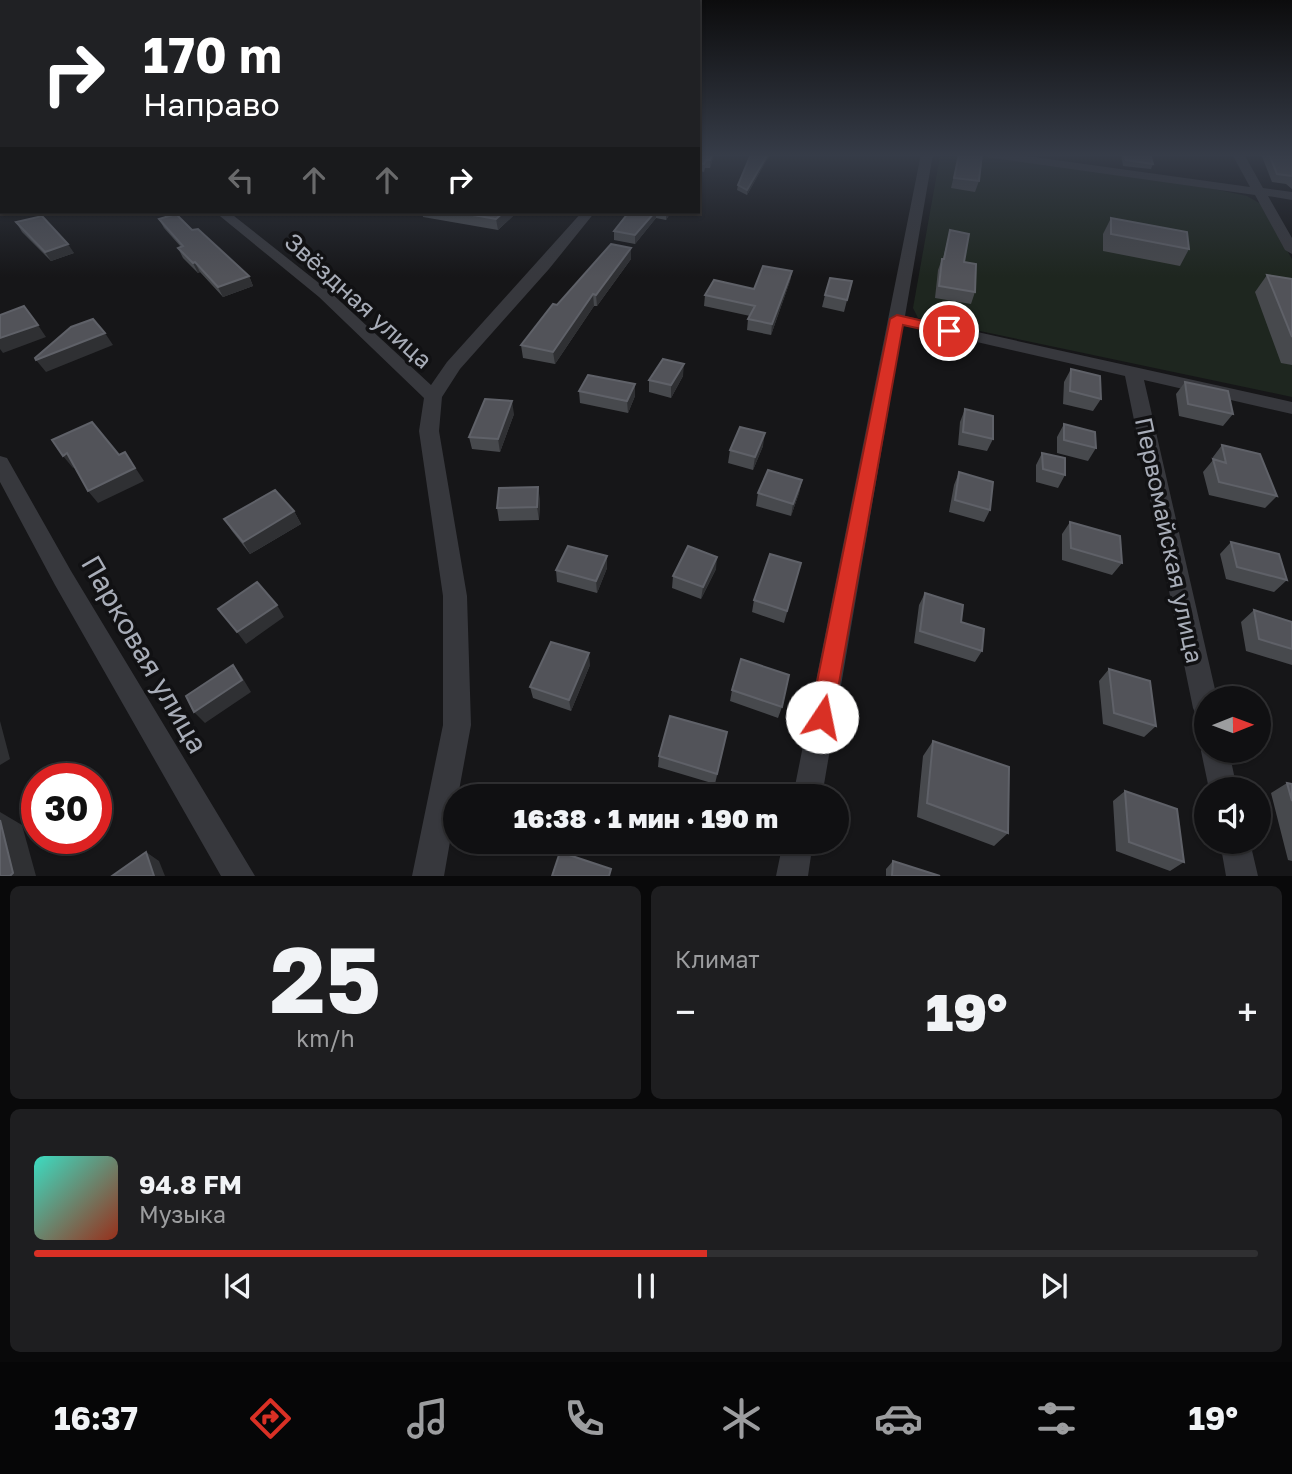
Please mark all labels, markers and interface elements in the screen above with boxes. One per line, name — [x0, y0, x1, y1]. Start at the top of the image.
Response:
text: 170 m — [143, 25, 282, 84]
icon: right — [28, 28, 119, 119]
text: Направо — [143, 85, 280, 123]
icon: left — [222, 161, 260, 199]
icon: ahead — [295, 161, 333, 199]
icon: ahead — [368, 161, 406, 199]
icon: right — [441, 161, 479, 199]
street label: Звёздная улица — [279, 226, 439, 374]
pin — [919, 301, 979, 361]
icon: arrive — [930, 312, 968, 350]
street label: Первомайская улица — [1130, 415, 1210, 665]
street label: Парковая улица — [75, 549, 215, 759]
position arrow — [785, 680, 859, 754]
north arrow — [1194, 686, 1270, 763]
map controls — [1194, 686, 1271, 854]
speed limit sign: 30 — [21, 763, 112, 854]
button: sound — [1194, 777, 1271, 854]
text: 16:38 · 1 мин · 190 m — [514, 803, 778, 834]
text: 25 — [270, 924, 381, 1033]
text: Климат — [675, 945, 760, 973]
text: 19° — [926, 980, 1007, 1042]
text: − — [675, 989, 696, 1034]
text: + — [1237, 989, 1258, 1034]
text: km/h — [296, 1024, 355, 1052]
text: 94.8 FM — [139, 1169, 242, 1200]
text: Музыка — [139, 1200, 226, 1228]
icon: previous — [219, 1267, 257, 1305]
icon: pause — [627, 1267, 665, 1305]
icon: next — [1035, 1267, 1073, 1305]
icon: directions — [246, 1394, 295, 1443]
icon: music — [403, 1394, 452, 1443]
icon: phone — [560, 1394, 609, 1443]
icon: climate — [717, 1394, 766, 1443]
icon: car — [874, 1394, 923, 1443]
icon: filters — [1032, 1394, 1081, 1443]
text: 16:37 — [54, 1399, 138, 1437]
text: 19° — [1189, 1399, 1238, 1437]

